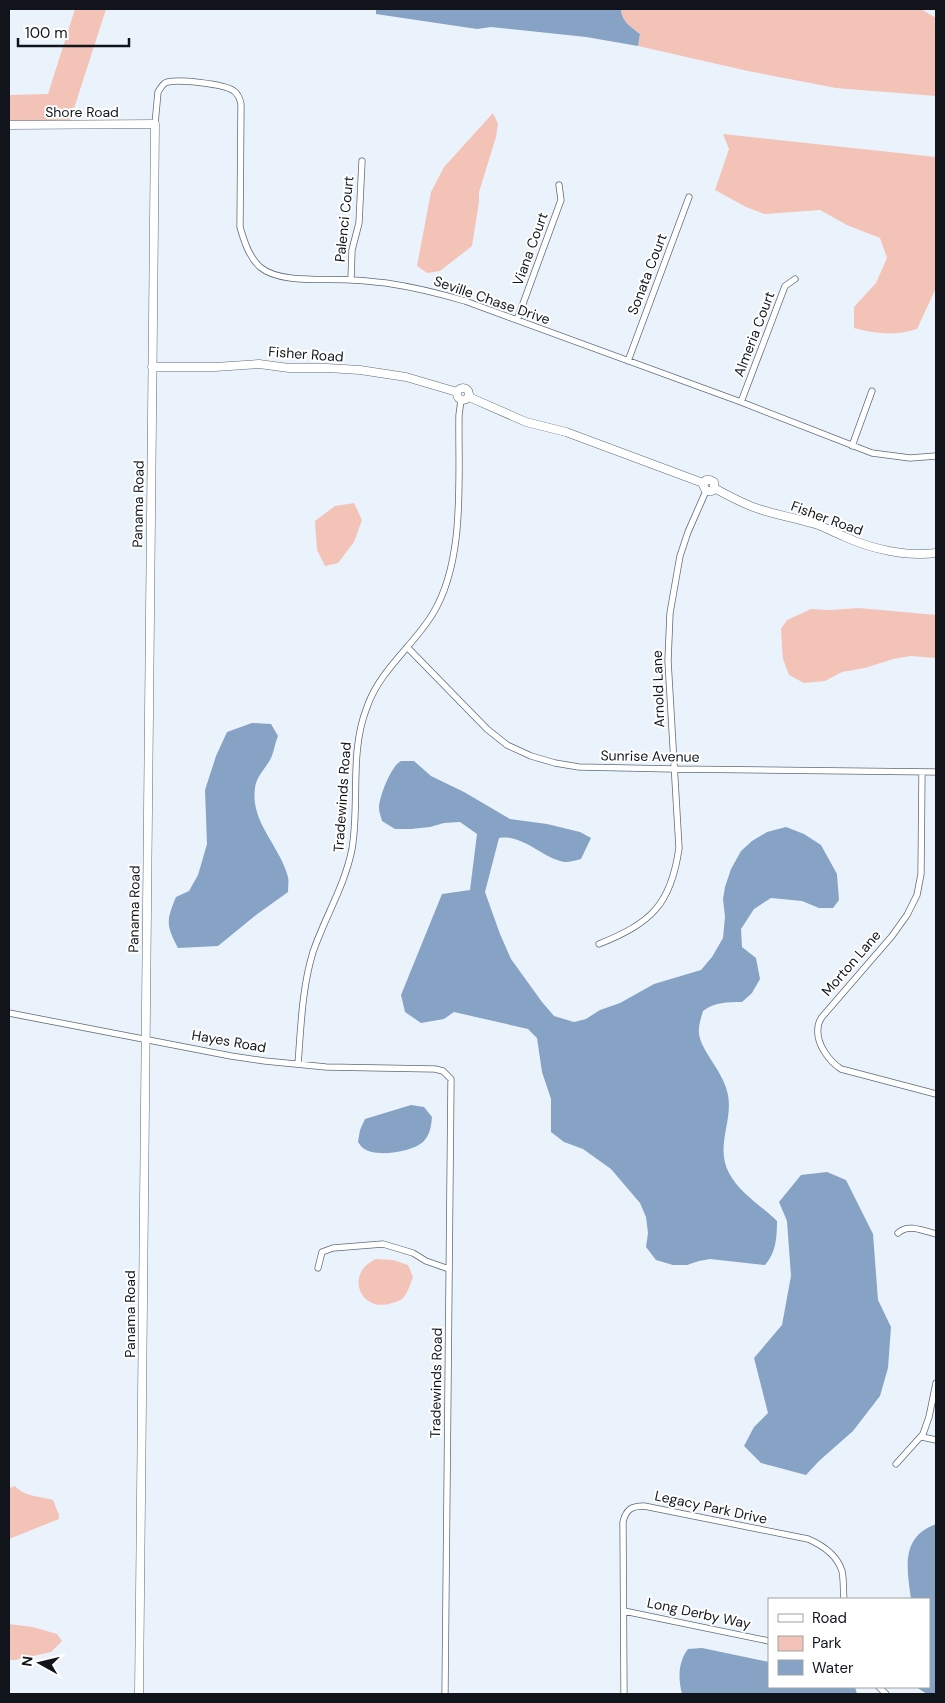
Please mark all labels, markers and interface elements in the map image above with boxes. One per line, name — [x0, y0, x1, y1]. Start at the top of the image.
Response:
scale bar — [18, 15, 129, 47]
text: 100 m — [25, 23, 68, 43]
street label: Shore Road — [45, 103, 119, 121]
street label: Palenci Court — [331, 175, 357, 263]
street label: Viana Court — [508, 210, 552, 288]
street label: Sonata Court — [623, 231, 671, 317]
street label: Seville Chase Drive — [431, 272, 553, 328]
street label: Almeria Court — [730, 289, 778, 379]
street label: Fisher Road — [268, 342, 344, 366]
street label: Panama Road — [128, 460, 148, 548]
street label: Fisher Road — [788, 497, 866, 539]
street label: Arnold Lane — [648, 650, 668, 728]
street label: Tradewinds Road — [329, 741, 355, 853]
street label: Sunrise Avenue — [600, 746, 700, 766]
street label: Panama Road — [124, 865, 144, 953]
street label: Morton Lane — [817, 926, 885, 1000]
street label: Hayes Road — [190, 1026, 268, 1056]
street label: Panama Road — [121, 1270, 139, 1358]
street label: Tradewinds Road — [426, 1328, 446, 1438]
street label: Legacy Park Drive — [653, 1486, 769, 1528]
street label: Long Derby Way — [646, 1593, 753, 1633]
legend — [768, 1598, 930, 1688]
text: Road — [812, 1608, 847, 1628]
text: Park — [812, 1633, 842, 1653]
north arrow — [15, 1638, 65, 1688]
text: N — [18, 1655, 37, 1668]
text: Water — [812, 1658, 854, 1678]

